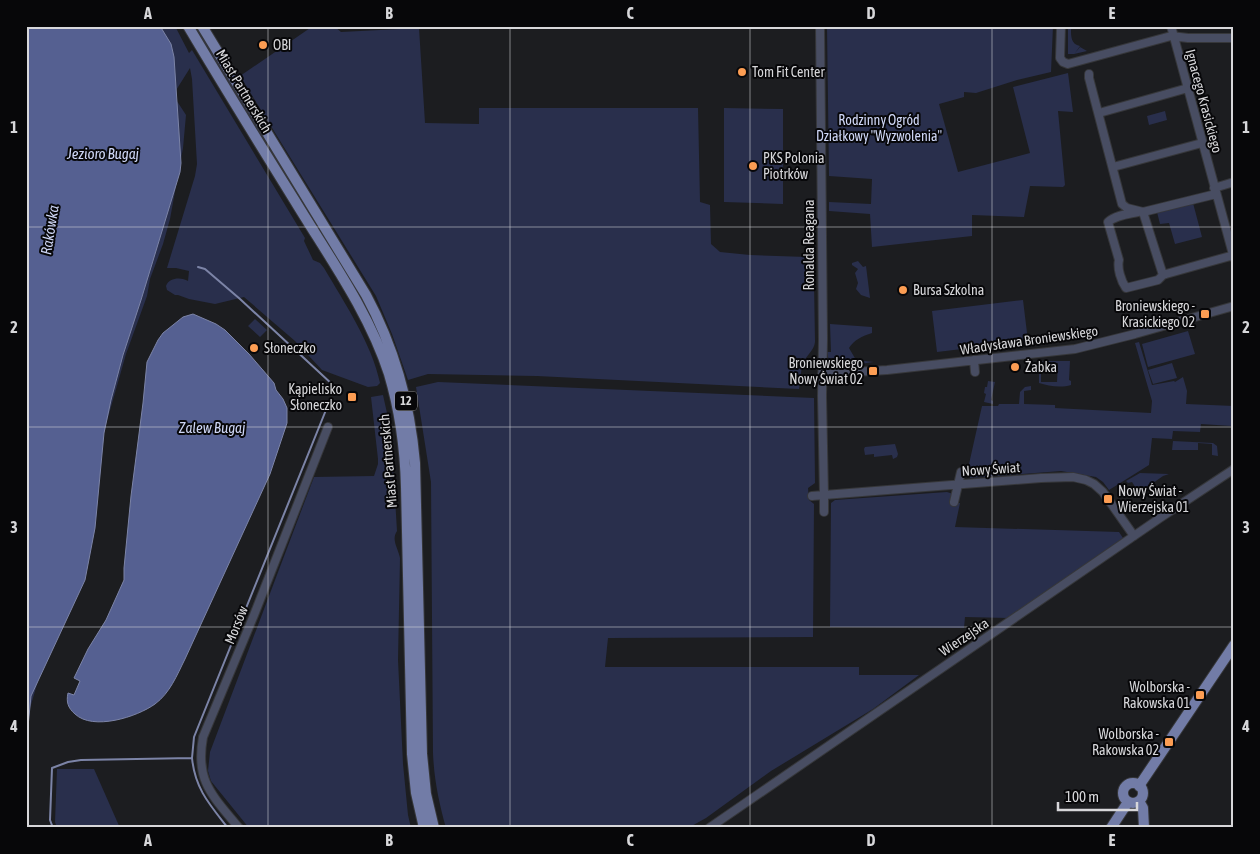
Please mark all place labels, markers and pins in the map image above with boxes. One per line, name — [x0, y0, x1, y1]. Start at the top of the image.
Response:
place label: OBI — [273, 37, 291, 53]
marker: OBI — [257, 39, 269, 51]
place label: Tom Fit Center — [752, 64, 825, 80]
marker: Tom Fit Center — [736, 66, 748, 78]
place label: PKS Polonia Piotrków — [763, 150, 825, 182]
marker: PKS Polonia Piotrków — [747, 160, 759, 172]
place label: Bursa Szkolna — [913, 282, 984, 298]
marker: Bursa Szkolna — [897, 284, 909, 296]
place label: Broniewskiego - Krasickiego 02 — [1115, 298, 1195, 330]
marker: Broniewskiego - Krasickiego 02 — [1199, 308, 1211, 320]
place label: Słoneczko — [264, 340, 316, 356]
marker: Słoneczko — [248, 342, 260, 354]
place label: Broniewskiego Nowy Świat 02 — [788, 355, 863, 387]
place label: Żabka — [1025, 359, 1057, 375]
marker: Żabka — [1009, 361, 1021, 373]
marker: Broniewskiego Nowy Świat 02 — [867, 365, 879, 377]
place label: Kąpielisko Słoneczko — [288, 381, 342, 413]
marker: Kąpielisko Słoneczko — [346, 391, 358, 403]
place label: Nowy Świat - Wierzejska 01 — [1118, 483, 1189, 515]
marker: Nowy Świat - Wierzejska 01 — [1102, 493, 1114, 505]
place label: Wolborska - Rakowska 01 — [1123, 679, 1190, 711]
marker: Wolborska - Rakowska 01 — [1194, 689, 1206, 701]
place label: Wolborska - Rakowska 02 — [1092, 726, 1159, 758]
marker: Wolborska - Rakowska 02 — [1163, 736, 1175, 748]

